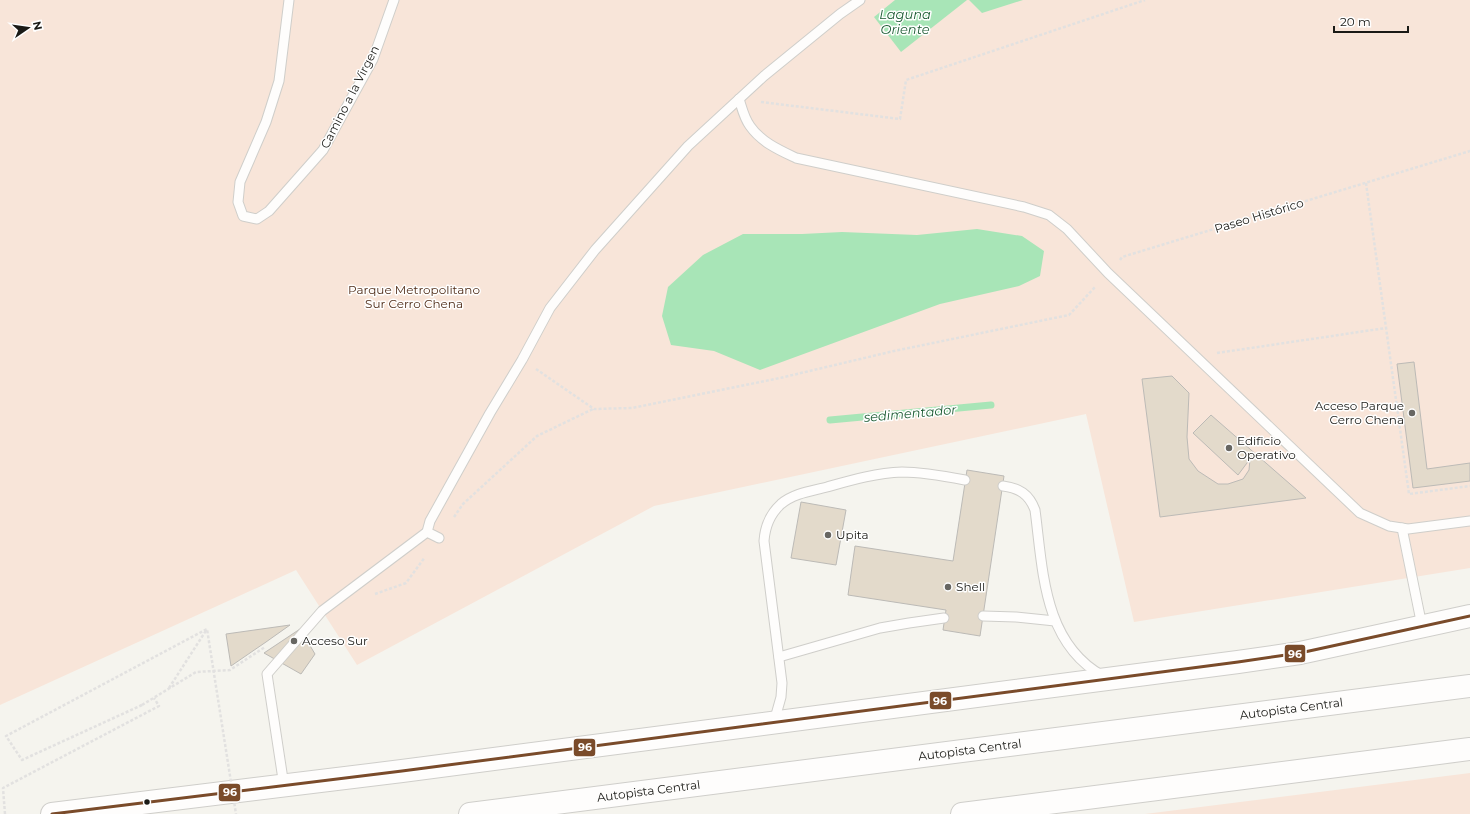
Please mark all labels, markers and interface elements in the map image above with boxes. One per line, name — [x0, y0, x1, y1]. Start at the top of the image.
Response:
water label: Laguna Oriente — [879, 6, 931, 37]
north arrow — [8, 8, 48, 48]
scale bar — [1334, 8, 1408, 34]
text: 20 m — [1340, 14, 1371, 29]
text: N — [30, 20, 46, 32]
street label: Camino a la Virgen — [317, 43, 382, 151]
street label: Paseo Histórico — [1212, 195, 1305, 236]
park label: Parque Metropolitano Sur Cerro Chena — [348, 282, 480, 311]
place label: Acceso Parque Cerro Chena — [1315, 398, 1404, 427]
water label: sedimentador — [862, 401, 958, 425]
marker: Acceso Parque Cerro Chena — [1407, 408, 1417, 418]
place label: Edificio Operativo — [1237, 433, 1296, 462]
marker: Edificio Operativo — [1224, 443, 1234, 453]
place label: Upita — [836, 527, 868, 542]
marker: Upita — [823, 530, 833, 540]
place label: Shell — [956, 579, 985, 594]
marker: Shell — [943, 582, 953, 592]
place label: Acceso Sur — [302, 633, 368, 648]
marker: Acceso Sur — [289, 636, 299, 646]
line badge: 96 — [1284, 644, 1306, 663]
text: 96 — [1288, 647, 1302, 661]
line badge: 96 — [929, 691, 952, 710]
text: 96 — [933, 694, 947, 708]
street label: Autopista Central — [1239, 694, 1344, 722]
street label: Autopista Central — [917, 735, 1022, 764]
line badge: 96 — [573, 738, 596, 757]
text: 96 — [578, 740, 592, 754]
street label: Autopista Central — [596, 777, 701, 805]
line badge: 96 — [218, 783, 241, 802]
text: 96 — [223, 785, 237, 799]
unlabelled marker — [142, 797, 152, 807]

